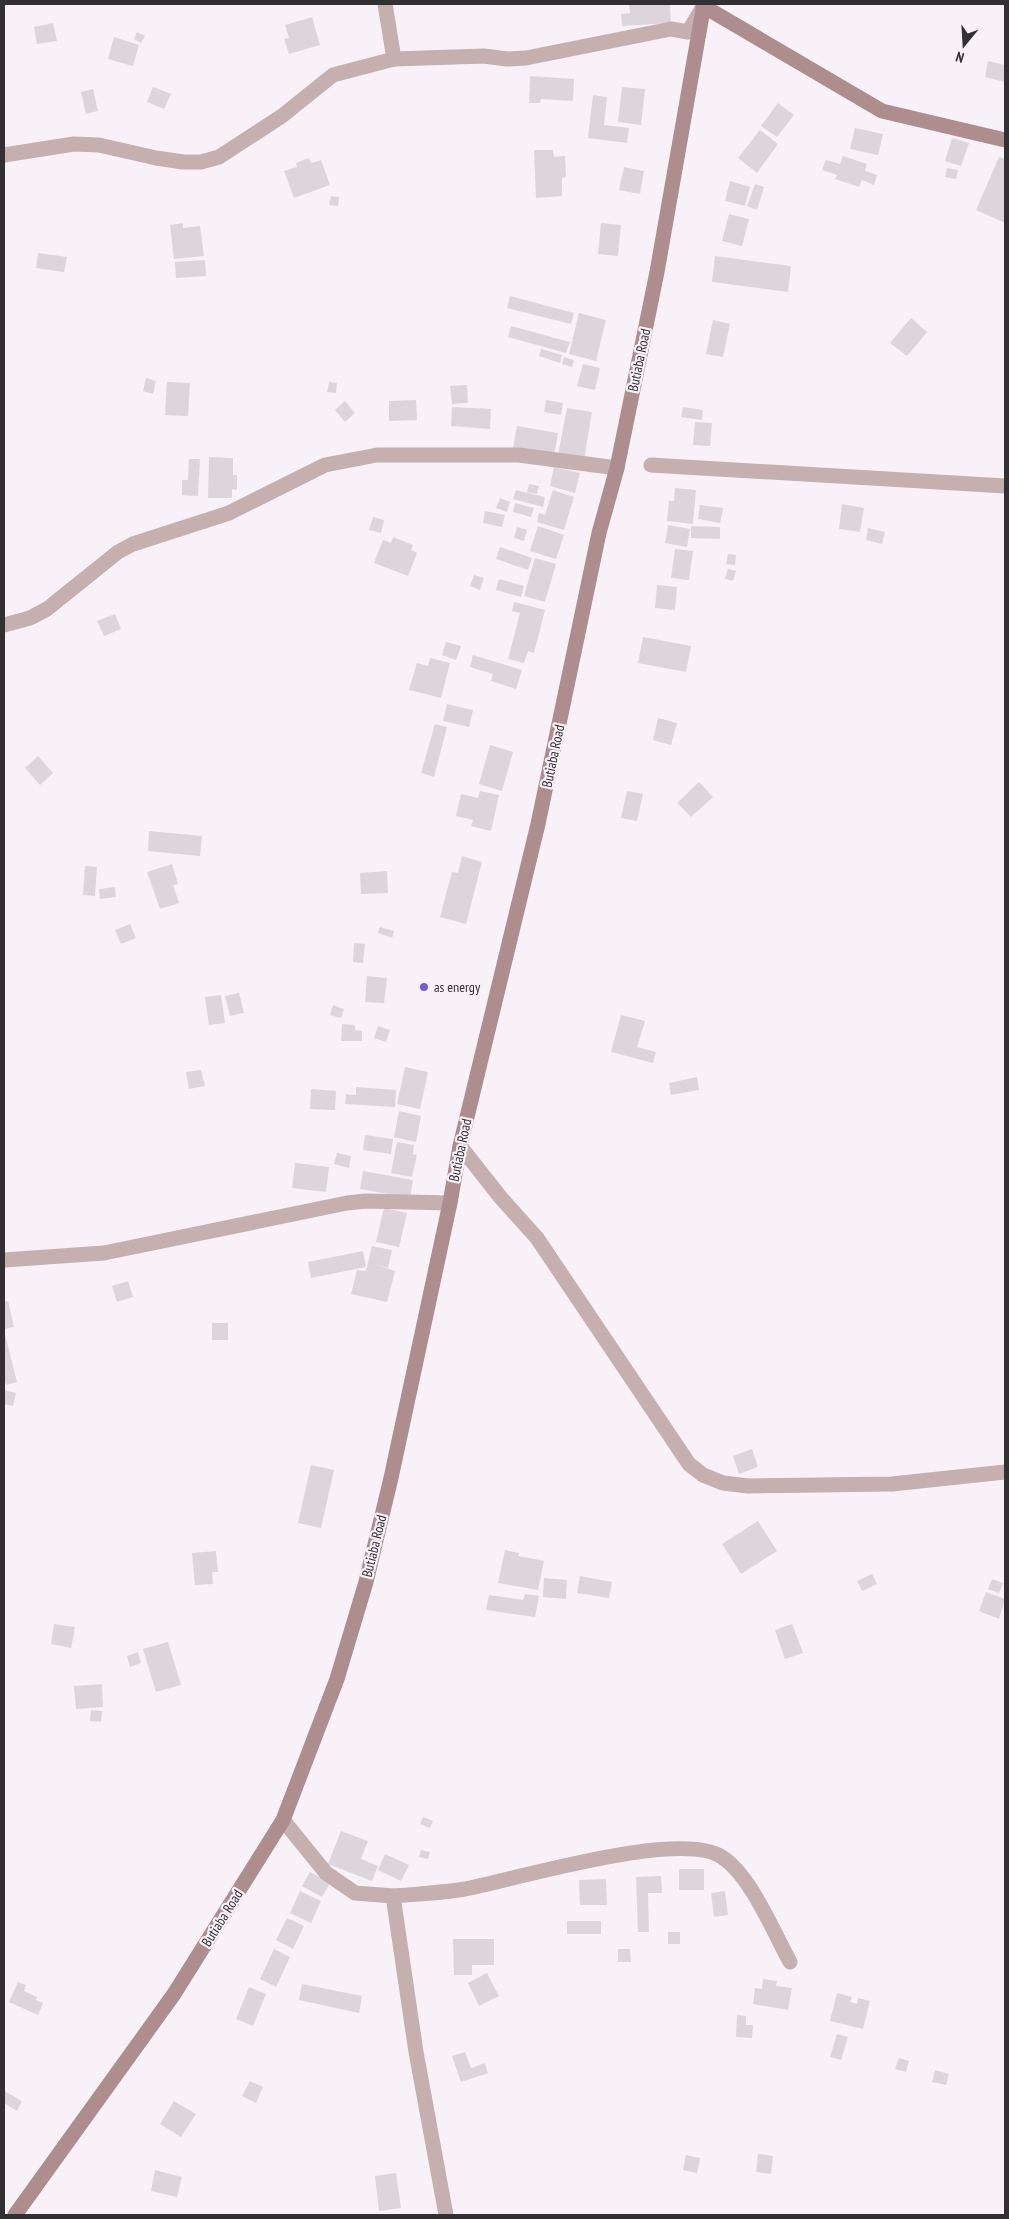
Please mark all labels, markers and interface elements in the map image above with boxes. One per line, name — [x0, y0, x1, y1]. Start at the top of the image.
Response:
north arrow — [939, 20, 989, 70]
text: N — [954, 48, 966, 67]
street label: Butiaba Road — [624, 327, 654, 393]
street label: Butiaba Road — [538, 723, 568, 789]
place label: as energy — [434, 978, 481, 996]
marker: as energy — [418, 981, 430, 993]
street label: Butiaba Road — [445, 1117, 475, 1183]
street label: Butiaba Road — [358, 1513, 390, 1579]
street label: Butiaba Road — [197, 1886, 247, 1950]

